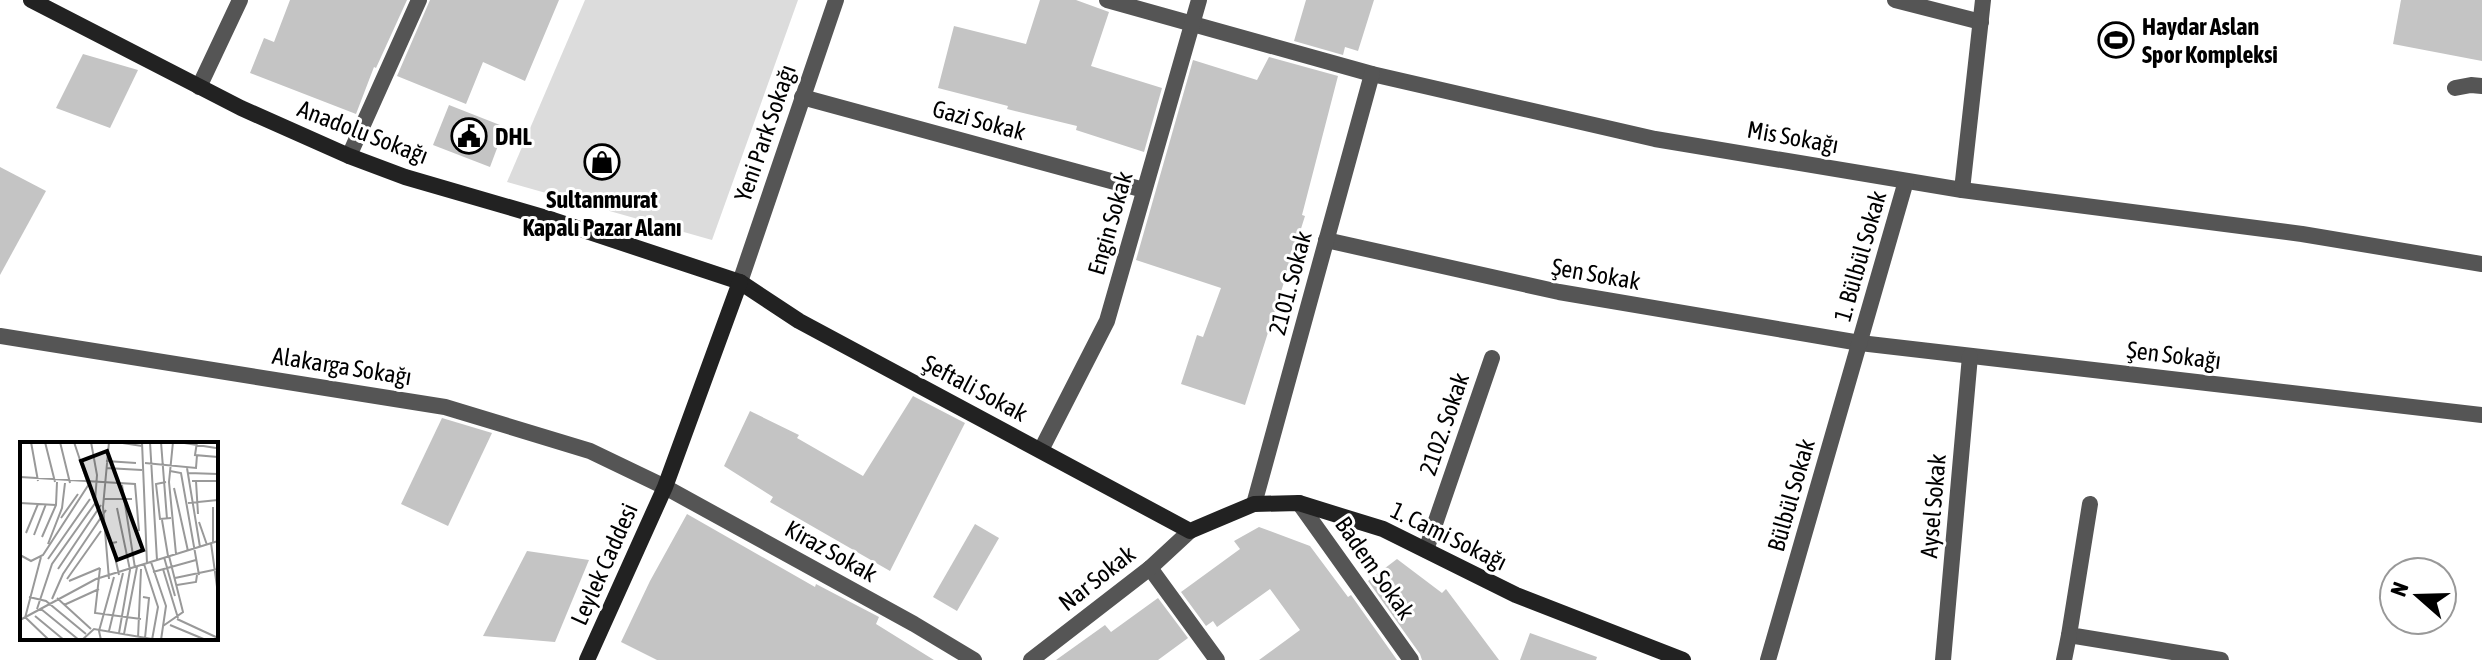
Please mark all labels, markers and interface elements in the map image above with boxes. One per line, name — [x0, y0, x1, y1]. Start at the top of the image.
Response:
place label: Haydar Aslan Spor Kompleksi — [2142, 13, 2278, 68]
sports icon: Haydar Aslan Spor Kompleksi — [2097, 21, 2135, 59]
street label: Yeni Park Sokağı — [729, 61, 801, 205]
street label: Anadolu Sokağı — [294, 95, 432, 169]
street label: Gazi Sokak — [930, 95, 1029, 145]
street label: Mis Sokağı — [1745, 116, 1841, 158]
public building icon: DHL — [450, 117, 488, 155]
place label: DHL — [495, 123, 532, 150]
shop icon: Sultanmurat Kapalı Pazar Alanı — [583, 143, 621, 181]
street label: Engin Sokak — [1082, 168, 1138, 278]
place label: Sultanmurat Kapalı Pazar Alanı — [522, 186, 682, 241]
street label: 1. Bülbül Sokak — [1828, 187, 1892, 324]
street label: 2101. Sokak — [1263, 228, 1317, 338]
street label: Şen Sokak — [1550, 253, 1643, 295]
street label: Şen Sokağı — [2125, 336, 2223, 374]
street label: Alakarga Sokağı — [270, 342, 414, 390]
street label: Şeftali Sokak — [918, 349, 1032, 427]
street label: 2102. Sokak — [1414, 369, 1474, 479]
street label: Bülbül Sokak — [1762, 435, 1820, 554]
inset map — [20, 442, 218, 640]
street label: Aysel Sokak — [1915, 452, 1951, 559]
street label: 1. Cami Sokağı — [1387, 496, 1511, 576]
street label: Leylek Caddesi — [565, 499, 643, 629]
street label: Badem Sokak — [1330, 512, 1420, 625]
street label: Kiraz Sokak — [780, 515, 882, 587]
street label: Nar Sokak — [1053, 540, 1141, 616]
north arrow — [2378, 556, 2458, 636]
text: N — [2385, 579, 2414, 600]

